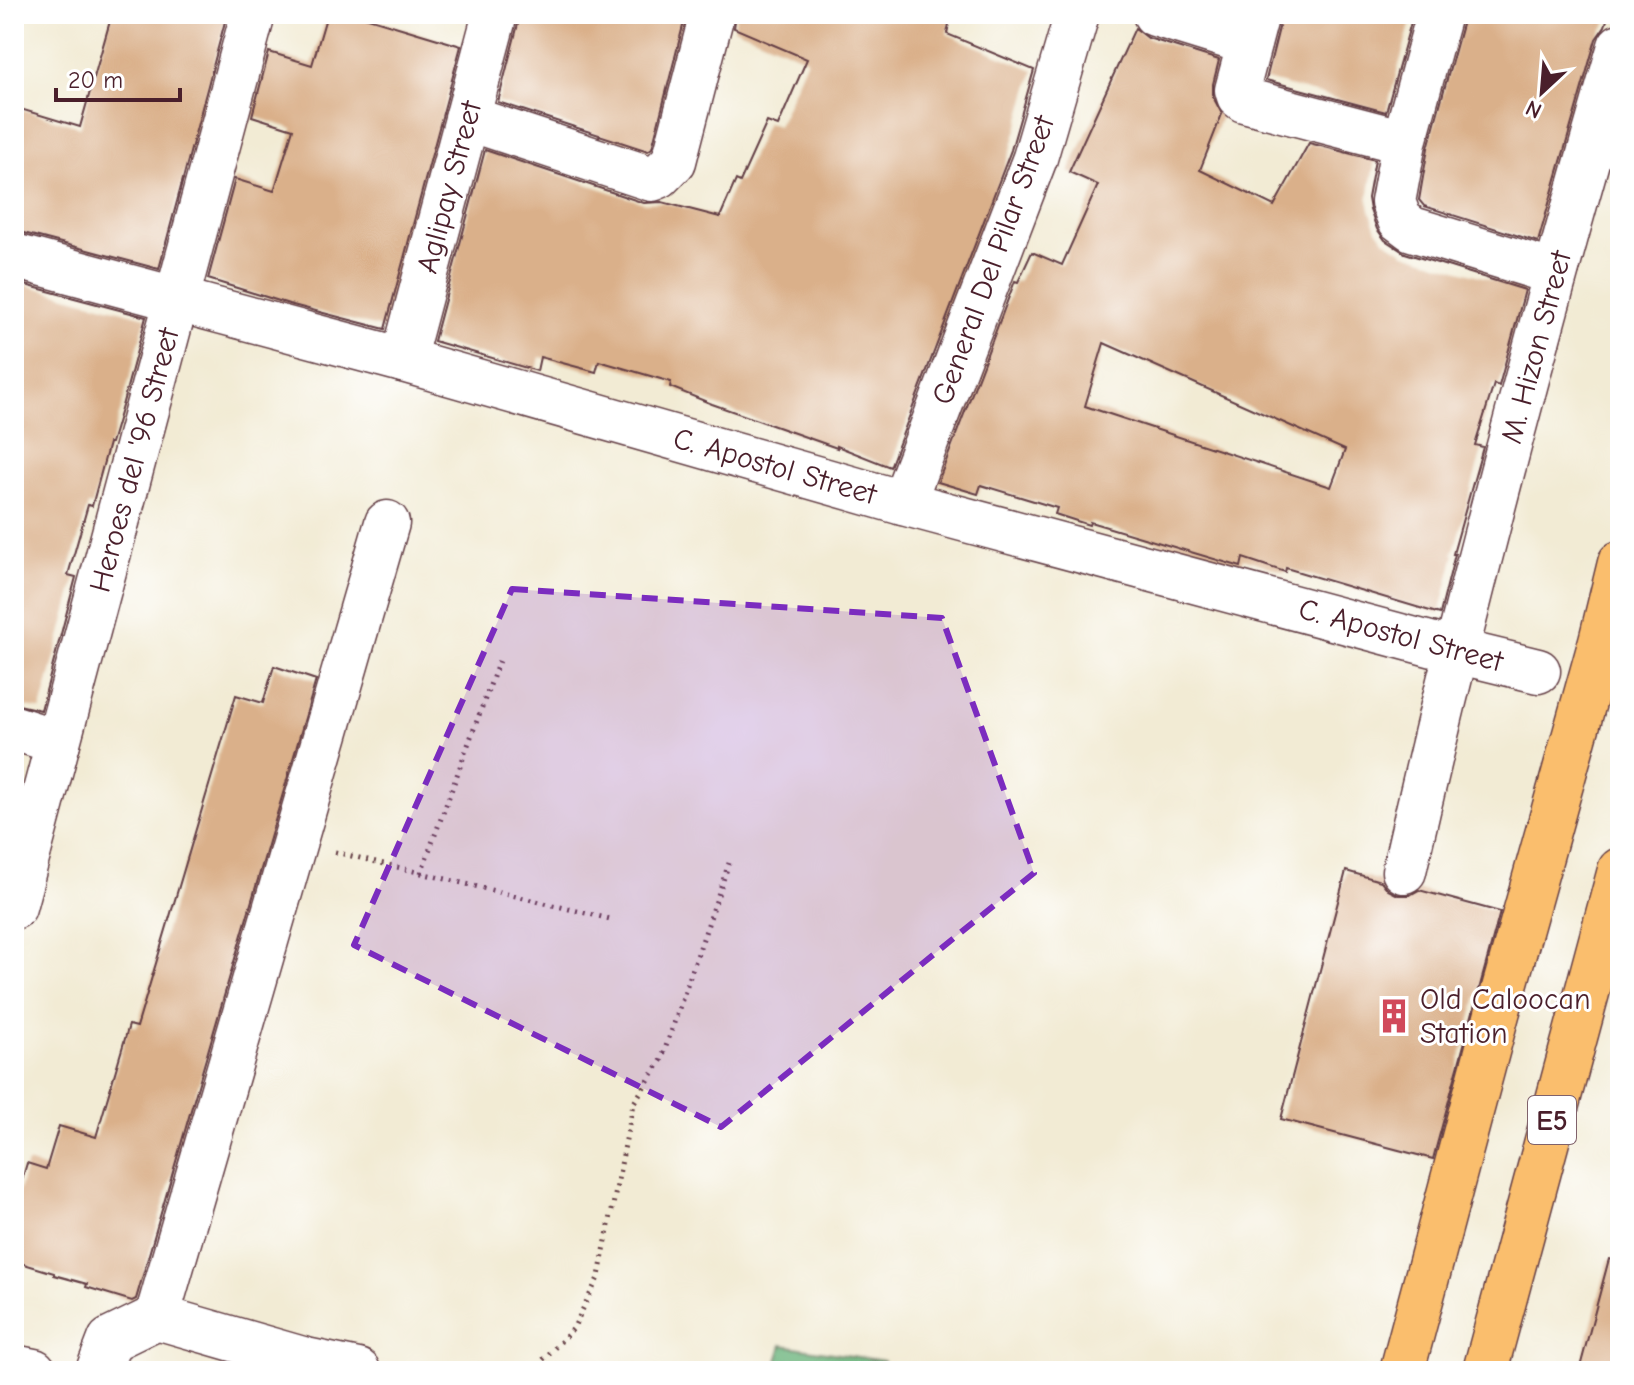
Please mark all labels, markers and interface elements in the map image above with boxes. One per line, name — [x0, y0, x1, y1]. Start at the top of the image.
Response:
scale bar — [56, 52, 180, 102]
north arrow — [1502, 52, 1582, 132]
text: 20 m — [68, 66, 123, 94]
text: N — [1522, 94, 1546, 124]
street label: Aglipay Street — [410, 96, 490, 277]
street label: General Del Pilar Street — [925, 110, 1063, 409]
street label: M. Hizon Street — [1494, 246, 1579, 447]
street label: Heroes del '96 Street — [82, 323, 187, 596]
street label: C. Apostol Street — [669, 421, 882, 513]
street label: C. Apostol Street — [1295, 591, 1508, 680]
place label: Old Caloocan Station — [1420, 982, 1591, 1051]
building icon: Old Caloocan Station — [1375, 997, 1413, 1035]
road number: E5 — [1528, 1096, 1576, 1144]

